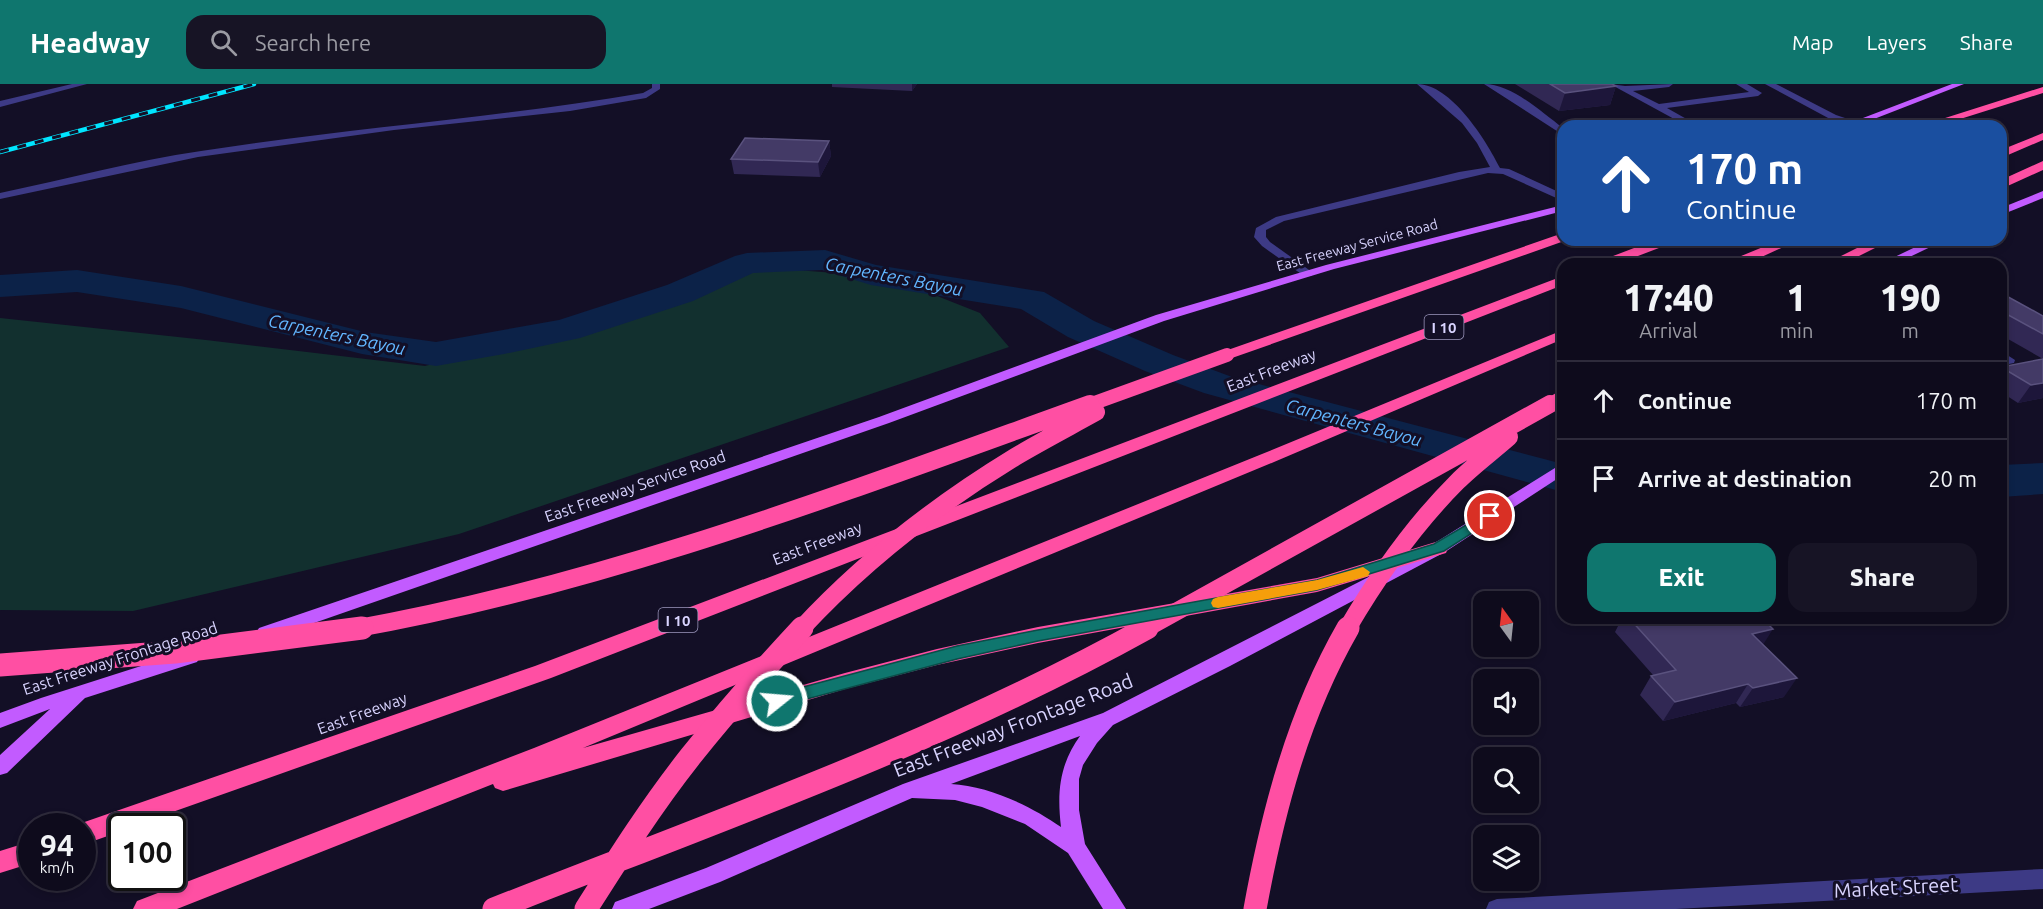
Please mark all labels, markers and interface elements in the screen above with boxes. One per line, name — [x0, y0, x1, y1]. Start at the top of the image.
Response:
search box — [186, 15, 606, 69]
icon: search — [207, 26, 240, 59]
text: Headway — [30, 27, 150, 58]
text: Search here — [255, 30, 371, 55]
text: Map — [1792, 30, 1833, 54]
text: Layers — [1866, 30, 1927, 54]
text: Share — [1960, 30, 2013, 54]
icon: ahead — [1587, 144, 1665, 222]
text: 170 m — [1686, 145, 1803, 192]
text: Continue — [1686, 194, 1797, 224]
street label: East Freeway Service Road — [1275, 216, 1439, 274]
water label: Carpenters Bayou — [824, 253, 965, 299]
text: 17:40 — [1623, 277, 1713, 318]
text: 1 — [1786, 277, 1807, 318]
text: 190 — [1880, 277, 1941, 318]
water label: Carpenters Bayou — [267, 310, 408, 358]
road number: I 10 — [1424, 315, 1464, 339]
text: Arrival — [1639, 319, 1698, 342]
text: min — [1780, 319, 1813, 342]
text: m — [1902, 319, 1919, 342]
street label: East Freeway — [1224, 345, 1318, 395]
icon: ahead — [1587, 384, 1620, 417]
text: Continue — [1638, 388, 1732, 413]
text: 170 m — [1916, 388, 1977, 413]
water label: Carpenters Bayou — [1284, 394, 1424, 450]
street label: East Freeway Service Road — [542, 447, 728, 525]
icon: arrive — [1587, 462, 1620, 495]
text: Arrive at destination — [1638, 466, 1852, 491]
text: 20 m — [1928, 466, 1977, 491]
pin — [1464, 490, 1515, 541]
icon: arrive — [1473, 499, 1506, 532]
street label: East Freeway — [770, 518, 864, 568]
button: Exit — [1587, 543, 1776, 612]
button: Share — [1788, 543, 1977, 612]
north arrow — [1473, 591, 1539, 657]
map controls — [1473, 591, 1539, 891]
road number: I 10 — [658, 608, 698, 632]
street label: East Freeway Frontage Road — [20, 618, 220, 698]
position arrow — [745, 669, 809, 733]
street label: East Freeway Frontage Road — [890, 669, 1136, 781]
button: sound — [1473, 669, 1539, 735]
street label: East Freeway — [315, 688, 410, 738]
button: search — [1473, 747, 1539, 813]
speed limit sign: 100 — [108, 813, 186, 891]
button: layers — [1473, 825, 1539, 891]
text: 94 — [40, 828, 74, 862]
text: km/h — [40, 859, 74, 876]
street label: Market Street — [1833, 872, 1959, 902]

